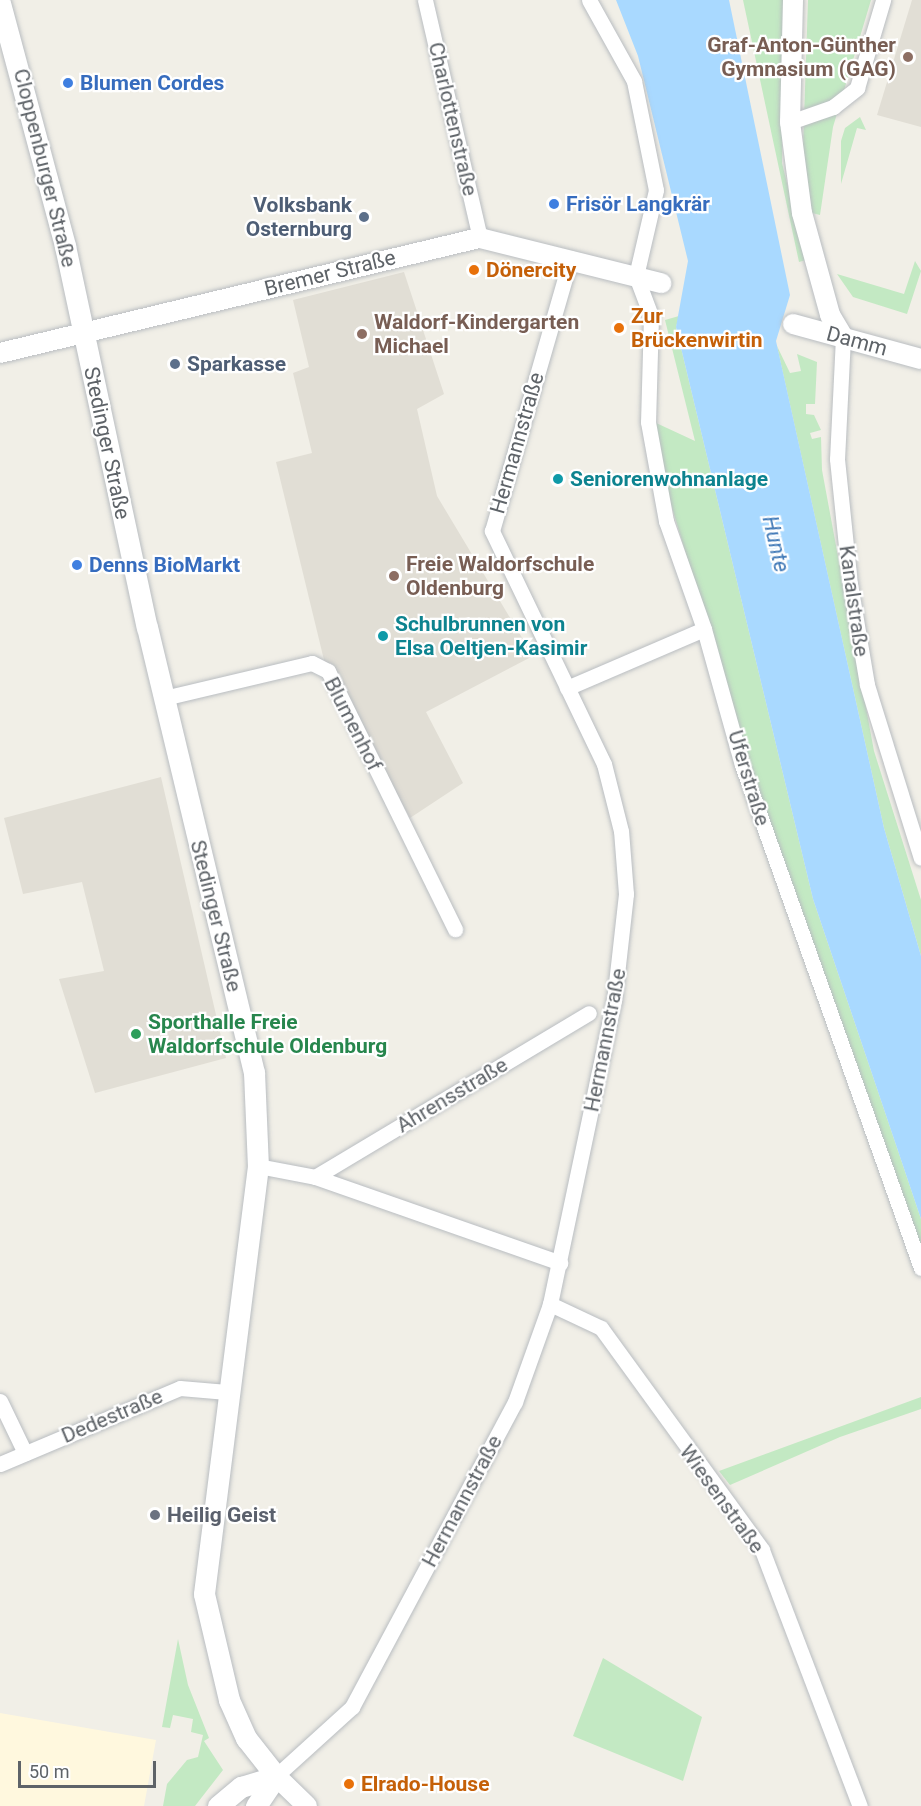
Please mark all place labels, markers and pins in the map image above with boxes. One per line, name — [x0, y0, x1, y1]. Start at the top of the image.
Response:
place label: Graf-Anton-Günther Gymnasium (GAG) — [707, 32, 896, 82]
marker: Graf-Anton-Günther Gymnasium (GAG) — [901, 50, 915, 64]
place label: Blumen Cordes — [80, 70, 224, 96]
marker: Blumen Cordes — [61, 76, 75, 90]
place label: Frisör Langkrär — [566, 191, 710, 217]
place label: Volksbank Osternburg — [246, 192, 352, 242]
marker: Frisör Langkrär — [547, 197, 561, 211]
marker: Volksbank Osternburg — [357, 210, 371, 224]
place label: Dönercity — [486, 257, 576, 283]
marker: Dönercity — [467, 263, 481, 277]
place label: Zur Brückenwirtin — [631, 303, 763, 353]
place label: Waldorf-Kindergarten Michael — [374, 309, 579, 359]
marker: Zur Brückenwirtin — [612, 321, 626, 335]
marker: Waldorf-Kindergarten Michael — [355, 327, 369, 341]
place label: Sparkasse — [187, 351, 286, 377]
marker: Sparkasse — [168, 357, 182, 371]
place label: Seniorenwohnanlage — [570, 466, 768, 492]
marker: Seniorenwohnanlage — [551, 472, 565, 486]
place label: Freie Waldorfschule Oldenburg — [406, 551, 594, 601]
place label: Denns BioMarkt — [89, 552, 240, 578]
marker: Denns BioMarkt — [70, 558, 84, 572]
marker: Freie Waldorfschule Oldenburg — [387, 569, 401, 583]
place label: Schulbrunnen von Elsa Oeltjen-Kasimir — [395, 611, 587, 661]
marker: Schulbrunnen von Elsa Oeltjen-Kasimir — [376, 629, 390, 643]
place label: Sporthalle Freie Waldorfschule Oldenburg — [148, 1009, 387, 1059]
marker: Sporthalle Freie Waldorfschule Oldenburg — [129, 1027, 143, 1041]
place label: Heilig Geist — [167, 1502, 276, 1528]
marker: Heilig Geist — [148, 1508, 162, 1522]
place label: Elrado-House — [361, 1771, 489, 1797]
marker: Elrado-House — [342, 1777, 356, 1791]

